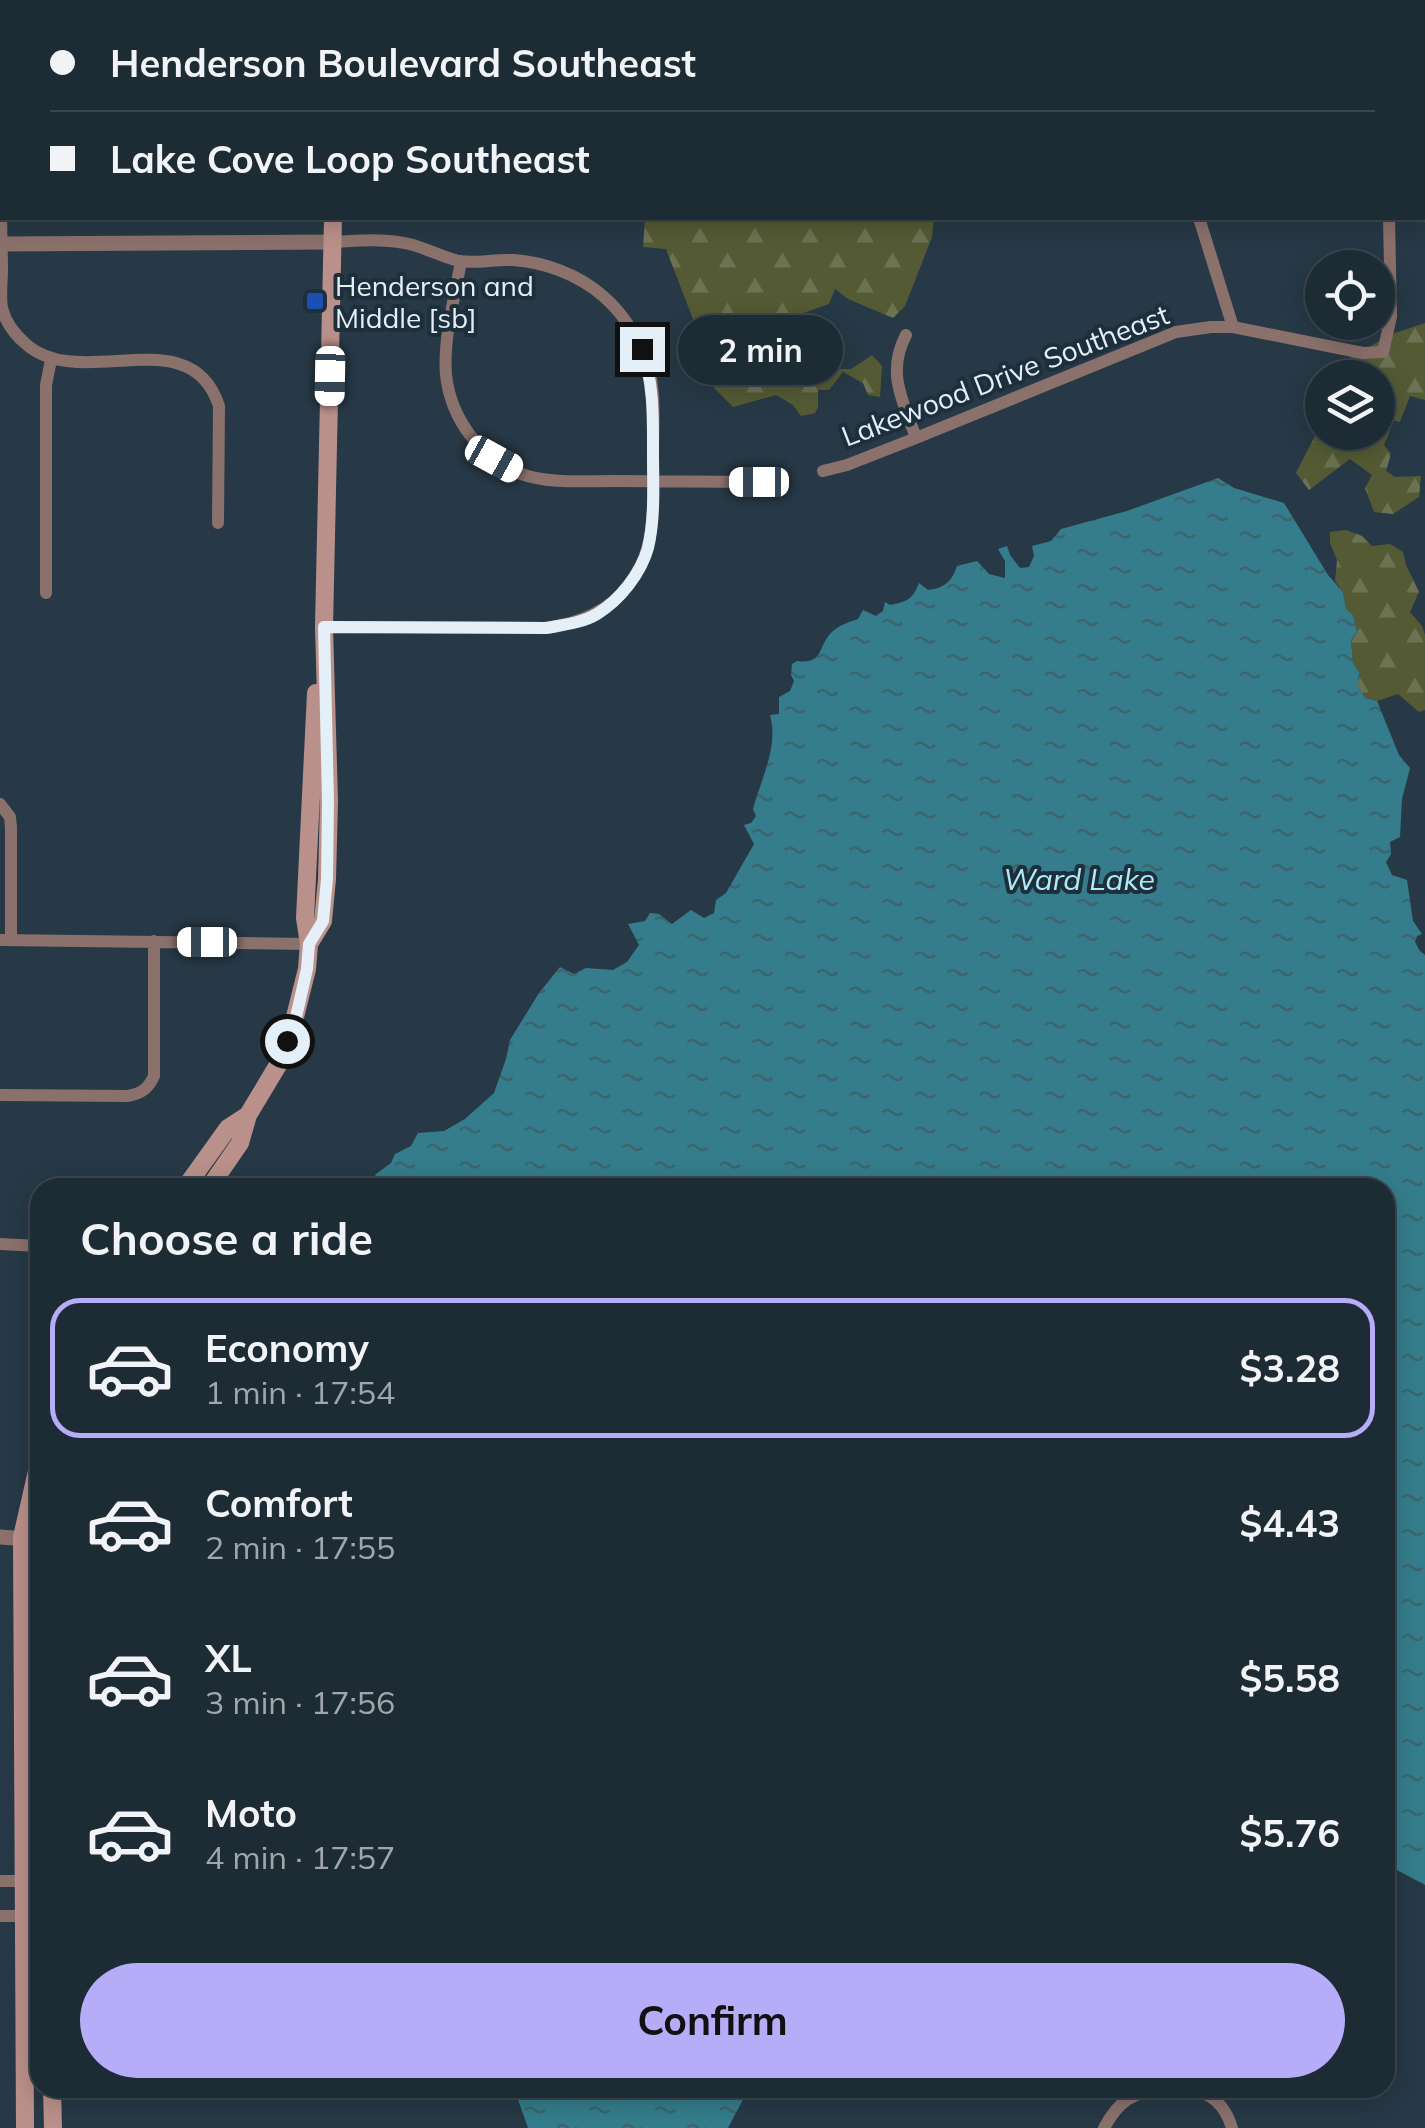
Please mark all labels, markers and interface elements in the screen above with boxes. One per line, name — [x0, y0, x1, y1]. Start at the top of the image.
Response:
text: Henderson Boulevard Southeast — [110, 39, 696, 87]
text: Lake Cove Loop Southeast — [110, 135, 590, 183]
map controls — [1305, 250, 1395, 450]
button: locate — [1305, 250, 1395, 340]
place label: Henderson and Middle [sb] — [335, 268, 534, 335]
marker: Henderson and Middle [sb] — [304, 290, 326, 312]
street label: Lakewood Drive Southeast — [836, 296, 1174, 454]
callout: 2 min — [677, 314, 842, 384]
route end — [620, 327, 665, 372]
text: 2 min — [718, 330, 803, 370]
car — [314, 346, 346, 406]
button: layers — [1305, 360, 1395, 450]
car — [460, 431, 528, 487]
car — [729, 467, 789, 497]
water label: Ward Lake — [1003, 860, 1155, 898]
car — [177, 927, 237, 957]
route start — [265, 1019, 310, 1064]
text: Choose a ride — [80, 1210, 373, 1266]
icon: car — [85, 1323, 175, 1413]
text: Economy — [205, 1324, 369, 1372]
text: $3.28 — [1239, 1344, 1340, 1392]
text: 1 min · 17:54 — [205, 1372, 395, 1412]
icon: car — [85, 1478, 175, 1568]
text: Comfort — [205, 1479, 353, 1527]
text: $4.43 — [1239, 1499, 1340, 1547]
text: 2 min · 17:55 — [205, 1527, 395, 1567]
icon: car — [85, 1633, 175, 1723]
text: XL — [205, 1634, 252, 1682]
text: $5.58 — [1239, 1654, 1340, 1702]
text: 3 min · 17:56 — [205, 1682, 395, 1722]
icon: car — [85, 1788, 175, 1878]
text: Moto — [205, 1789, 297, 1837]
text: $5.76 — [1239, 1809, 1340, 1857]
text: 4 min · 17:57 — [205, 1837, 395, 1877]
button: Confirm — [80, 1963, 1345, 2078]

